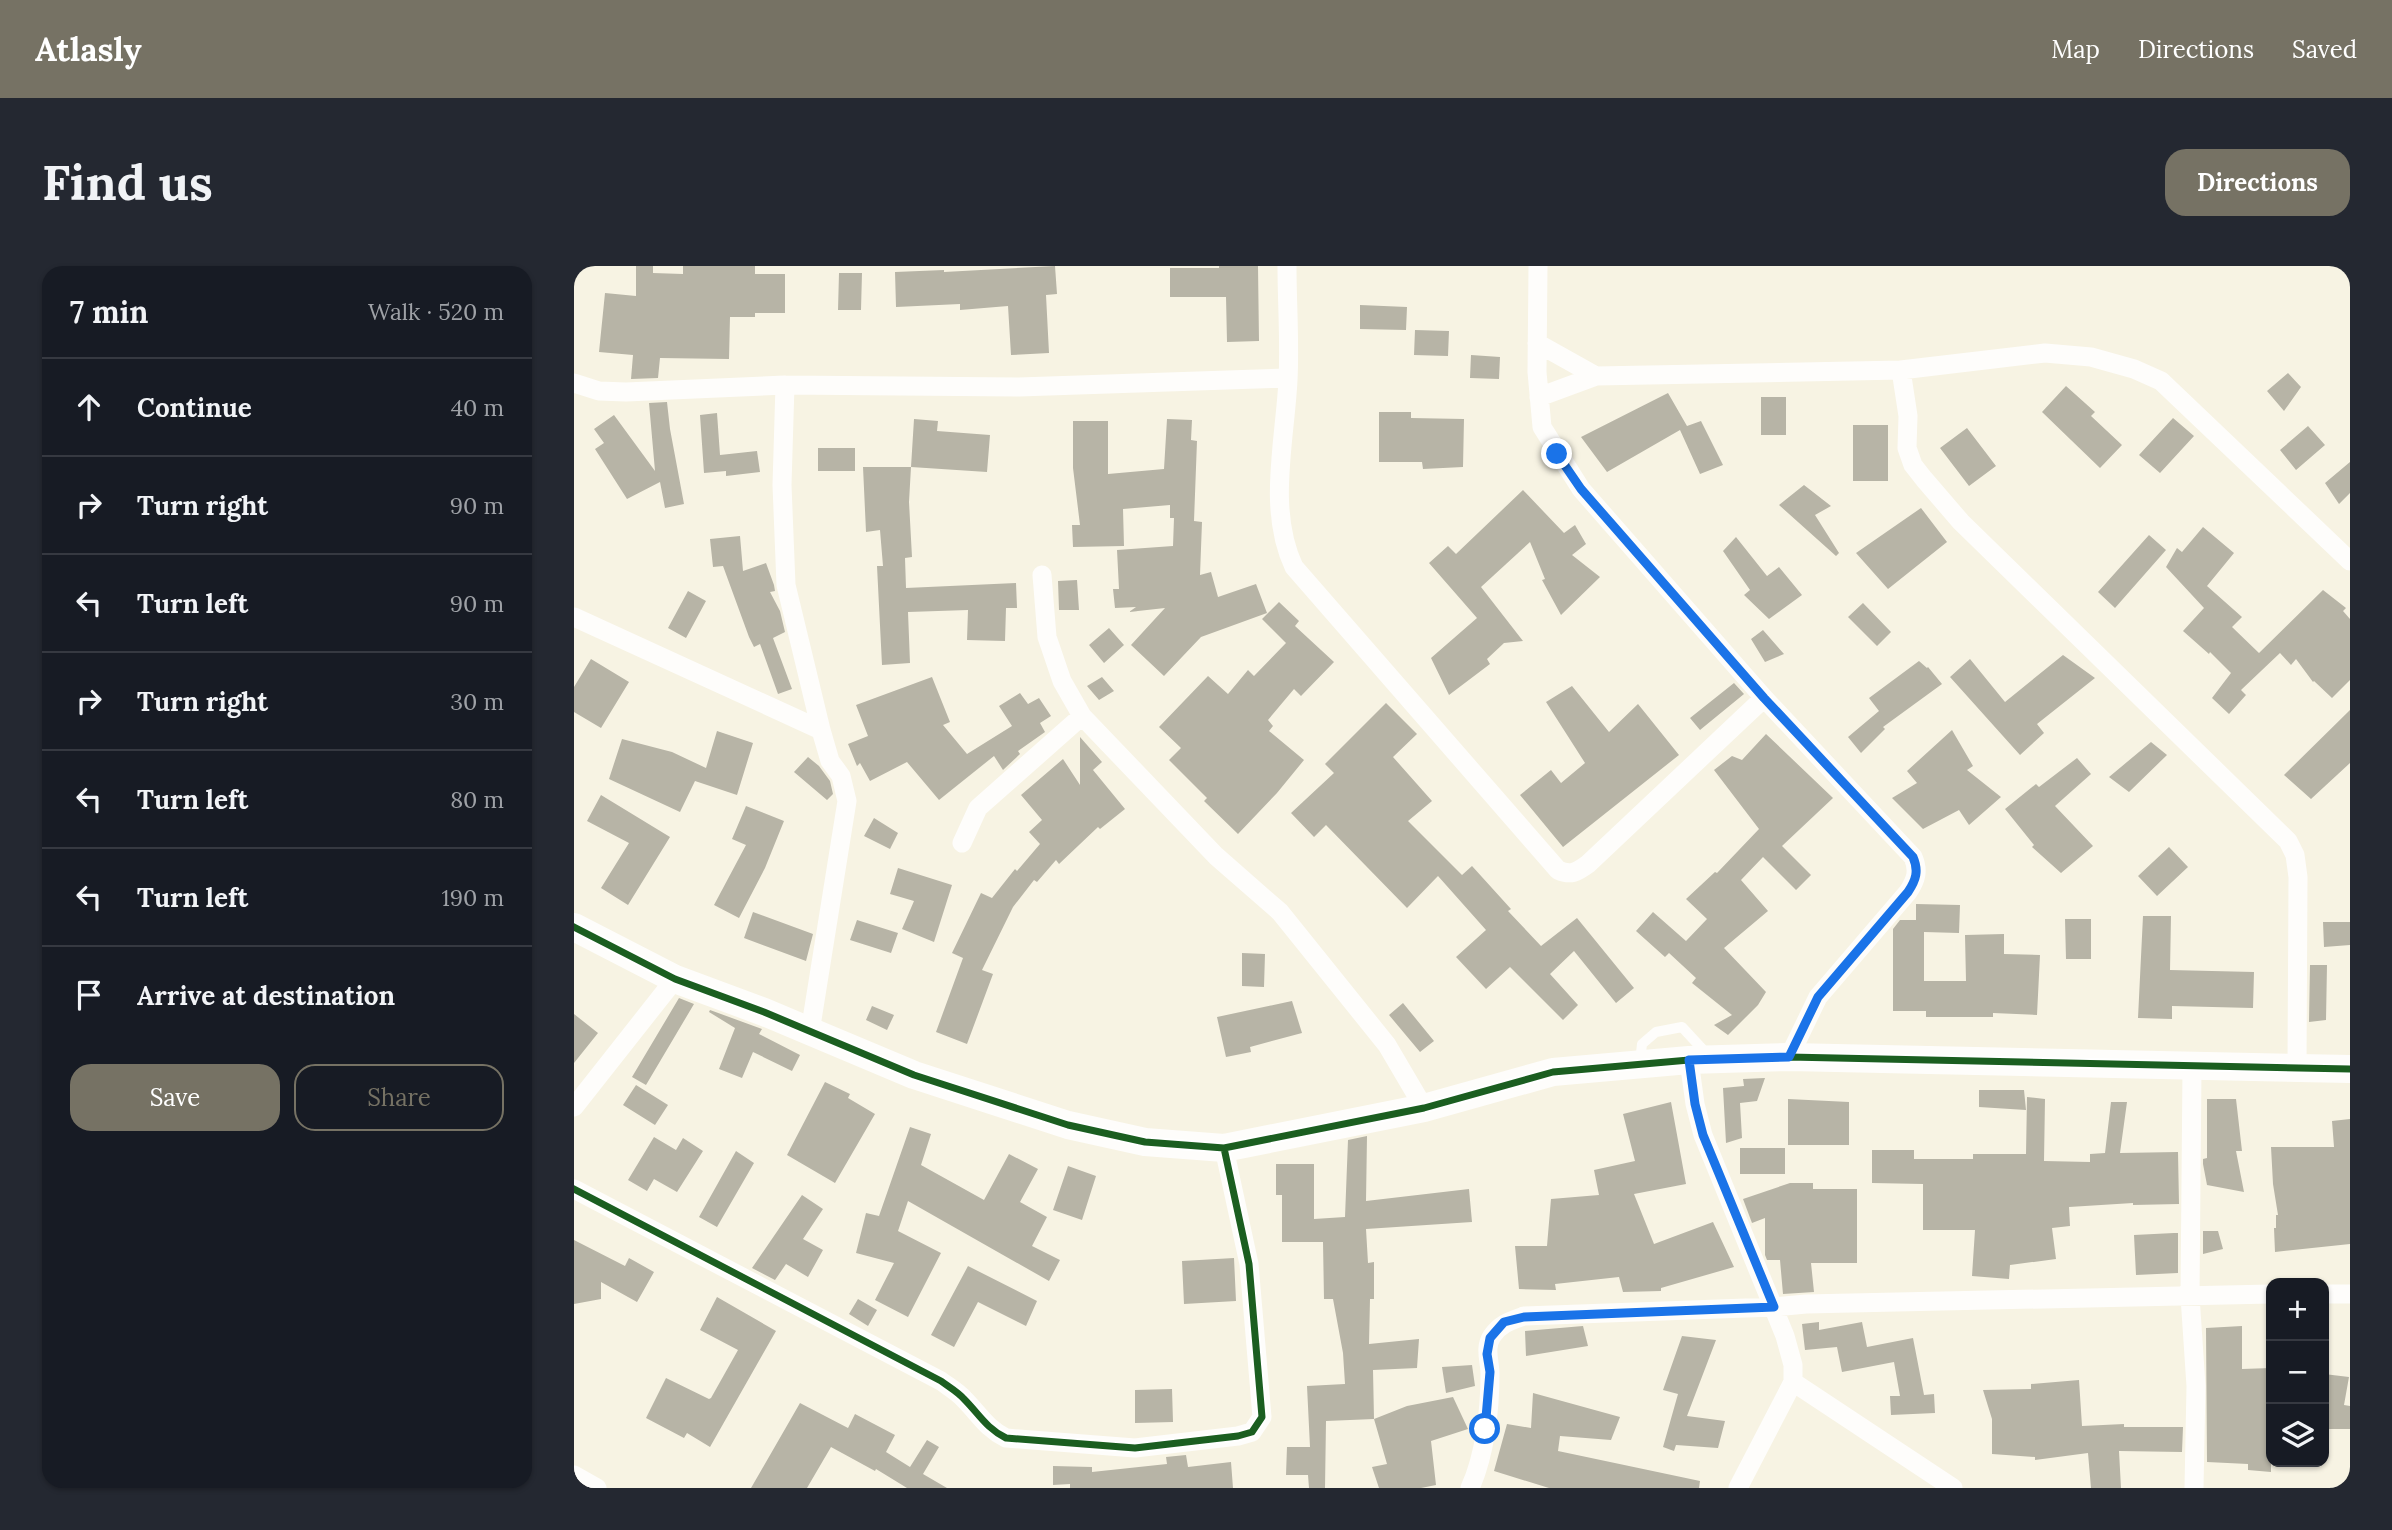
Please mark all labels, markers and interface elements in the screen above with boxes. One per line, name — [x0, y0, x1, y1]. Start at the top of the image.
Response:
text: Atlasly — [35, 28, 142, 70]
text: Map — [2051, 34, 2100, 65]
text: Directions — [2138, 34, 2254, 65]
text: Saved — [2292, 34, 2357, 65]
button: Directions — [2165, 149, 2350, 216]
text: Find us — [42, 151, 213, 213]
text: 7 min — [70, 293, 149, 331]
text: Walk · 520 m — [368, 297, 504, 326]
icon: ahead — [70, 388, 108, 426]
text: Continue — [137, 391, 252, 424]
text: 40 m — [451, 393, 504, 422]
route end — [1541, 438, 1572, 469]
icon: right — [70, 486, 108, 524]
text: Turn right — [137, 489, 268, 522]
text: 90 m — [450, 491, 504, 520]
icon: left — [70, 584, 108, 622]
text: Turn left — [137, 587, 248, 620]
text: 90 m — [450, 589, 504, 618]
icon: right — [70, 682, 108, 720]
text: Turn right — [137, 685, 268, 718]
text: 30 m — [450, 687, 504, 716]
icon: left — [70, 780, 108, 818]
text: Turn left — [137, 783, 248, 816]
text: 80 m — [450, 785, 504, 814]
icon: left — [70, 878, 108, 916]
text: Turn left — [137, 881, 248, 914]
text: 190 m — [441, 883, 504, 912]
icon: arrive — [70, 976, 108, 1014]
text: Arrive at destination — [137, 979, 395, 1012]
button: Save — [70, 1064, 280, 1131]
button: Share — [294, 1064, 504, 1131]
map controls — [2266, 1278, 2329, 1467]
button: + — [2266, 1278, 2329, 1341]
button: − — [2266, 1341, 2329, 1404]
button: layers — [2266, 1404, 2329, 1467]
route start — [1469, 1413, 1500, 1444]

